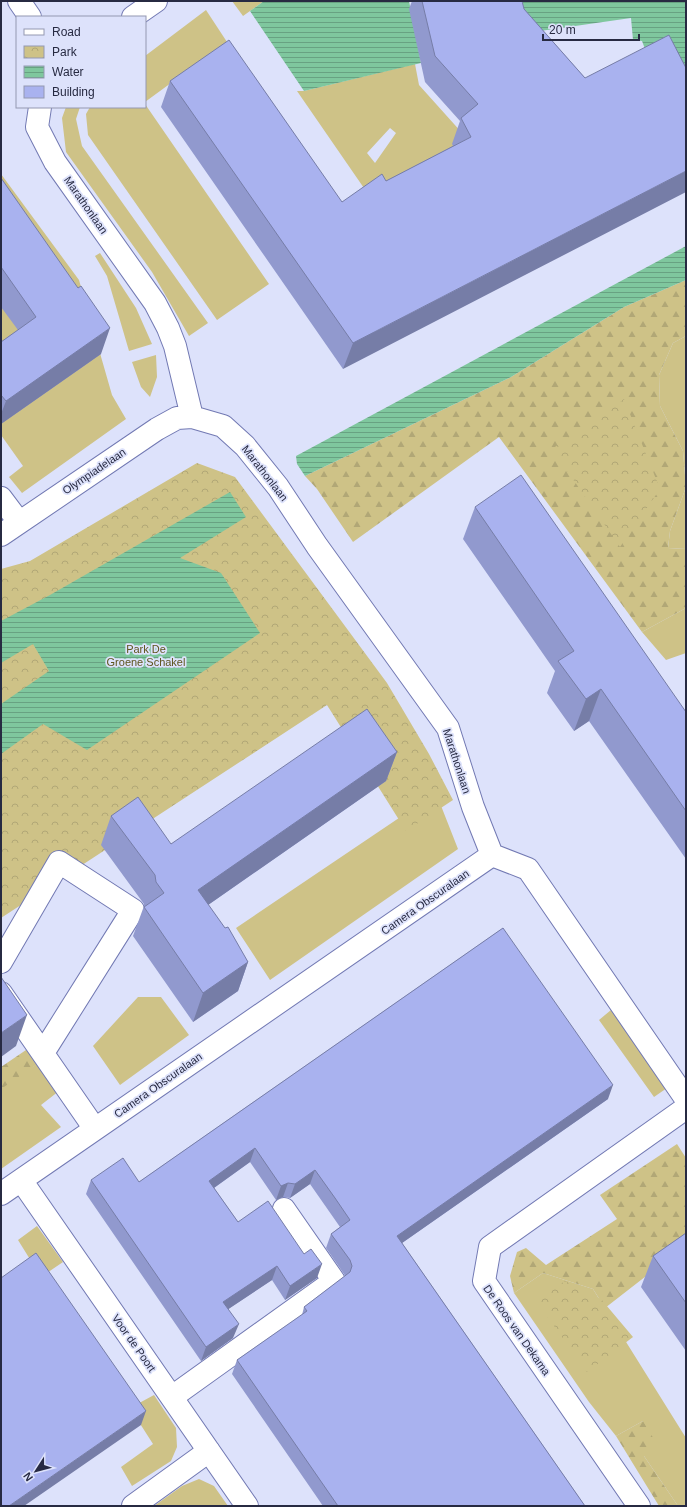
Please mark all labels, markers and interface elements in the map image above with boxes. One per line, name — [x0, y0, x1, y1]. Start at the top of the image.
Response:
legend — [16, 16, 146, 108]
scale bar — [543, 16, 639, 42]
text: 20 m — [549, 23, 576, 37]
text: Road — [52, 25, 81, 39]
text: Park — [52, 45, 78, 59]
text: Water — [52, 65, 84, 79]
text: Building — [52, 85, 95, 99]
street label: Marathonlaan — [62, 174, 110, 236]
street label: Marathonlaan — [240, 443, 290, 503]
street label: Olympiadelaan — [60, 446, 128, 496]
park label: Park De Groene Schakel — [107, 643, 185, 668]
street label: Marathonlaan — [441, 727, 473, 795]
street label: Camera Obscuralaan — [379, 867, 471, 937]
street label: Camera Obscuralaan — [112, 1050, 204, 1120]
street label: De Roos van Dekama — [481, 1282, 553, 1378]
street label: Voor de Poort — [110, 1312, 158, 1374]
north arrow — [16, 1451, 56, 1491]
text: N — [21, 1470, 35, 1484]

